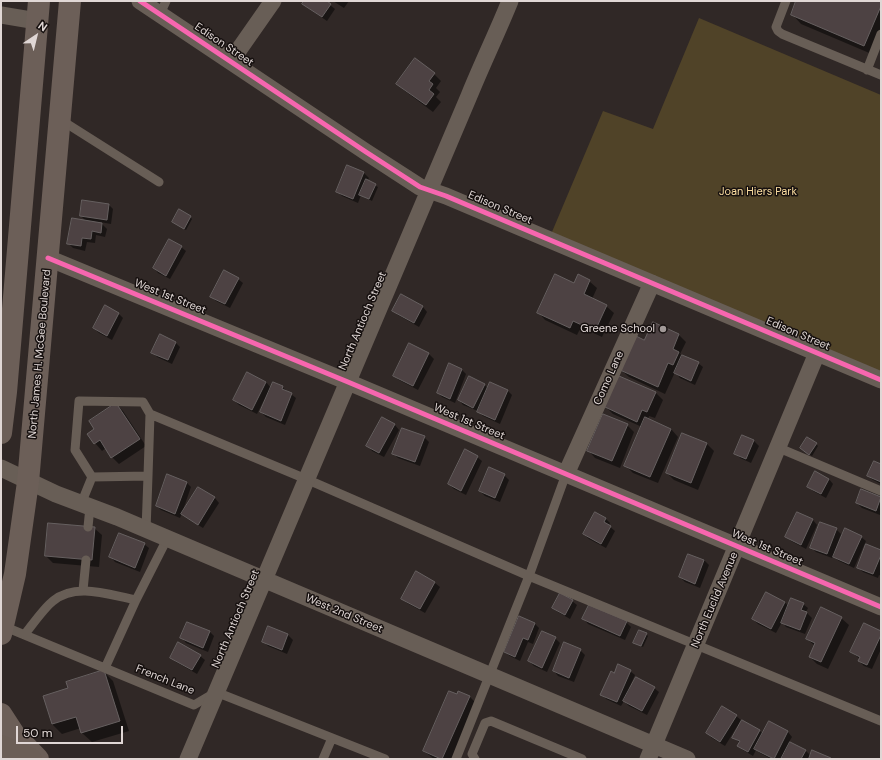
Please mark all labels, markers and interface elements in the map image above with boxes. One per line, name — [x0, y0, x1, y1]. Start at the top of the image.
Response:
north arrow — [16, 16, 56, 56]
text: N — [36, 18, 50, 34]
street label: Edison Street — [192, 20, 256, 70]
park label: Joan Hiers Park — [719, 185, 797, 199]
street label: Edison Street — [466, 189, 534, 227]
street label: North James H. McGee Boulevard — [26, 269, 54, 439]
street label: North Antioch Street — [336, 270, 390, 372]
street label: West 1st Street — [132, 277, 208, 317]
street label: Edison Street — [764, 315, 832, 353]
place label: Greene School — [580, 322, 655, 336]
marker: Greene School — [658, 324, 668, 334]
street label: Como Lane — [591, 349, 627, 407]
street label: West 1st Street — [431, 401, 507, 443]
street label: West 1st Street — [729, 527, 805, 569]
street label: North Euclid Avenue — [689, 550, 741, 650]
street label: North Antioch Street — [209, 568, 263, 670]
street label: West 2nd Street — [303, 592, 385, 636]
street label: French Lane — [134, 662, 196, 698]
scale bar — [18, 718, 125, 744]
text: 50 m — [23, 725, 52, 741]

